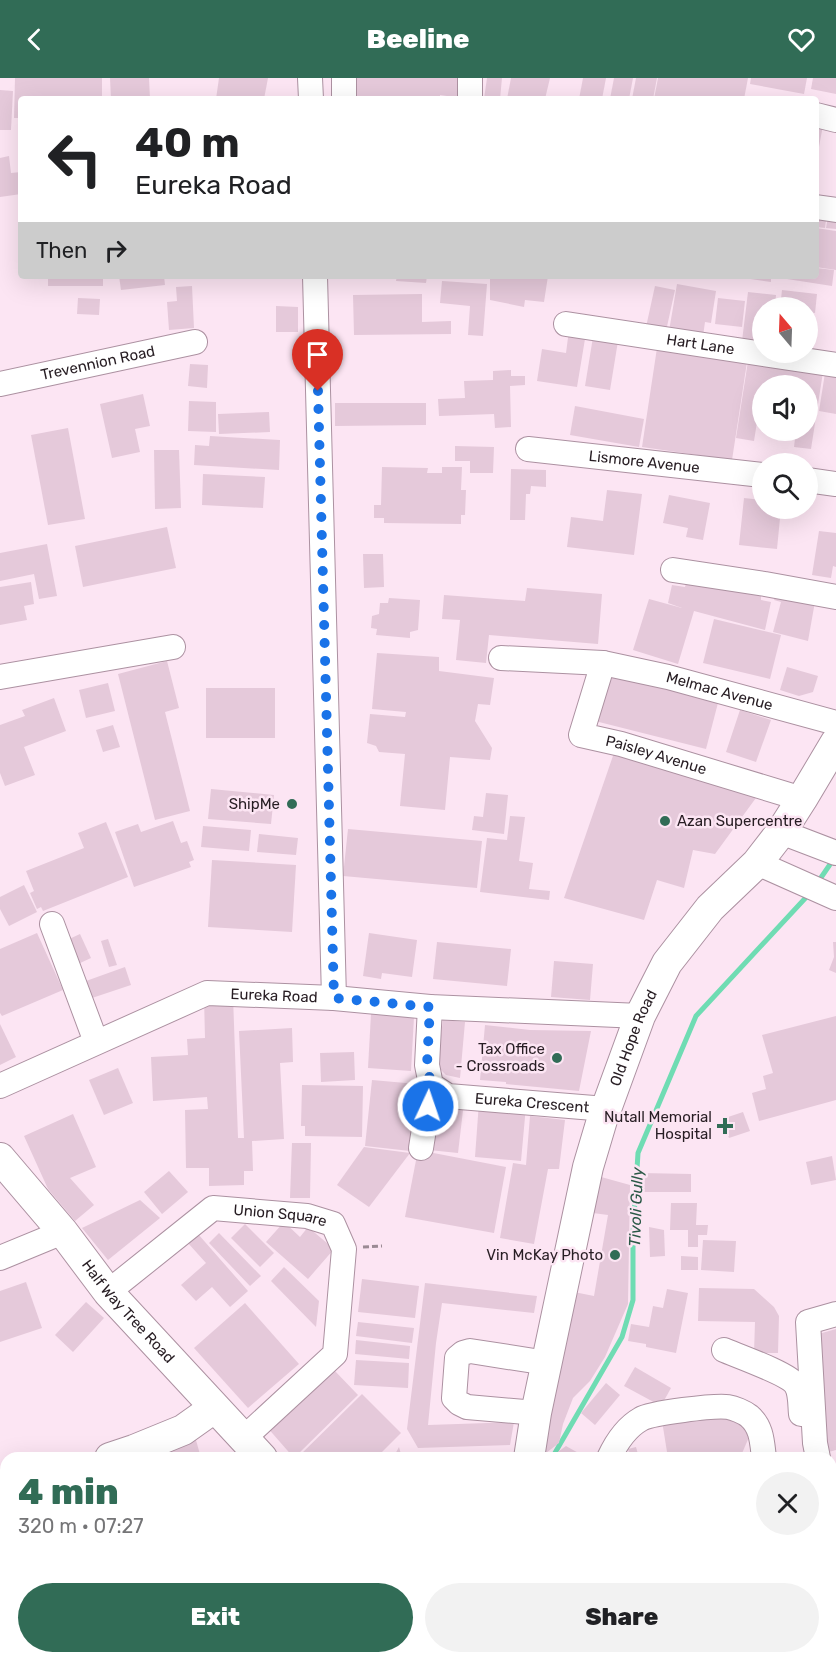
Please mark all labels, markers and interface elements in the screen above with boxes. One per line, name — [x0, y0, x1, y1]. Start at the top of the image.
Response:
icon: back — [18, 23, 51, 56]
text: Beeline — [367, 23, 469, 55]
icon: heart — [785, 23, 818, 56]
text: 40 m — [135, 118, 240, 168]
icon: left — [36, 120, 114, 198]
text: Eureka Road — [135, 169, 292, 201]
icon: right — [99, 234, 132, 267]
text: Then — [36, 237, 87, 264]
north arrow — [752, 297, 818, 363]
map controls — [752, 297, 818, 519]
pin — [292, 329, 343, 391]
street label: Hart Lane — [665, 330, 736, 358]
icon: arrive — [301, 338, 334, 371]
street label: Trevennion Road — [39, 342, 157, 384]
button: sound — [752, 375, 818, 441]
street label: Lismore Avenue — [588, 447, 701, 477]
button: search — [752, 453, 818, 519]
street label: Melmac Avenue — [664, 668, 775, 714]
street label: Paisley Avenue — [604, 732, 709, 778]
place label: ShipMe — [229, 795, 280, 813]
marker: ShipMe — [285, 797, 299, 811]
place label: Azan Supercentre — [677, 812, 802, 830]
marker: Azan Supercentre — [658, 814, 672, 828]
street label: Eureka Road — [230, 985, 318, 1006]
street label: Old Hope Road — [606, 987, 661, 1089]
place label: Tax Office - Crossroads — [456, 1040, 545, 1075]
marker: Tax Office - Crossroads — [550, 1051, 564, 1065]
position arrow — [396, 1074, 460, 1138]
street label: Eureka Crescent — [474, 1089, 590, 1117]
place label: Nutall Memorial Hospital — [604, 1108, 712, 1143]
marker: Nutall Memorial Hospital — [716, 1117, 734, 1135]
water label: Tivoli Gully — [625, 1166, 647, 1247]
street label: Union Square — [233, 1201, 329, 1231]
place label: Vin McKay Photo — [486, 1246, 603, 1264]
marker: Vin McKay Photo — [608, 1248, 622, 1262]
street label: Half Way Tree Road — [78, 1256, 178, 1367]
text: 4 min — [18, 1470, 119, 1513]
button: close — [756, 1472, 819, 1535]
text: 320 m · 07:27 — [18, 1514, 144, 1538]
button: Exit — [18, 1583, 413, 1652]
button: Share — [425, 1583, 819, 1652]

